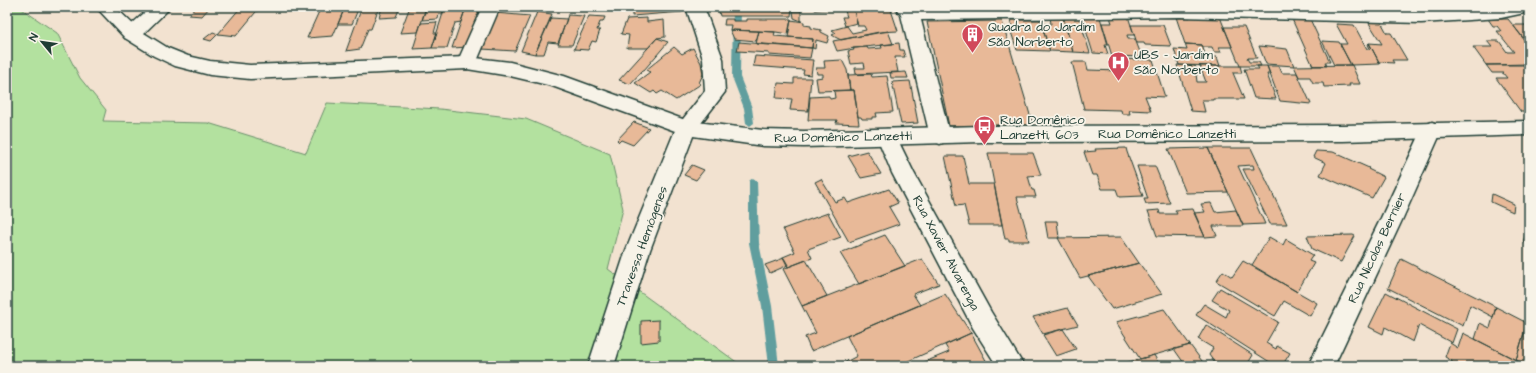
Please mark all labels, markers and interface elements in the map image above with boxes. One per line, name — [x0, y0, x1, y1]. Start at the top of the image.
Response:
place label: Quadra do Jardim São Norberto — [988, 18, 1096, 51]
building icon: Quadra do Jardim São Norberto — [960, 21, 986, 54]
north arrow — [22, 22, 62, 62]
text: N — [25, 31, 42, 44]
place label: UBS - Jardim São Norberto — [1134, 46, 1219, 79]
hospital icon: UBS - Jardim São Norberto — [1106, 49, 1132, 82]
place label: Rua Domênico Lanzetti, 603 — [1000, 111, 1085, 144]
bus stop icon: Rua Domênico Lanzetti, 603 — [972, 114, 998, 147]
street label: Rua Domênico Lanzetti — [1098, 125, 1236, 143]
street label: Rua Domênico Lanzetti — [774, 127, 912, 147]
street label: Travessa Hemógenes — [612, 183, 673, 309]
street label: Rua Nicolas Bernier — [1344, 190, 1410, 306]
street label: Rua Xavier Alvarenga — [907, 192, 984, 315]

